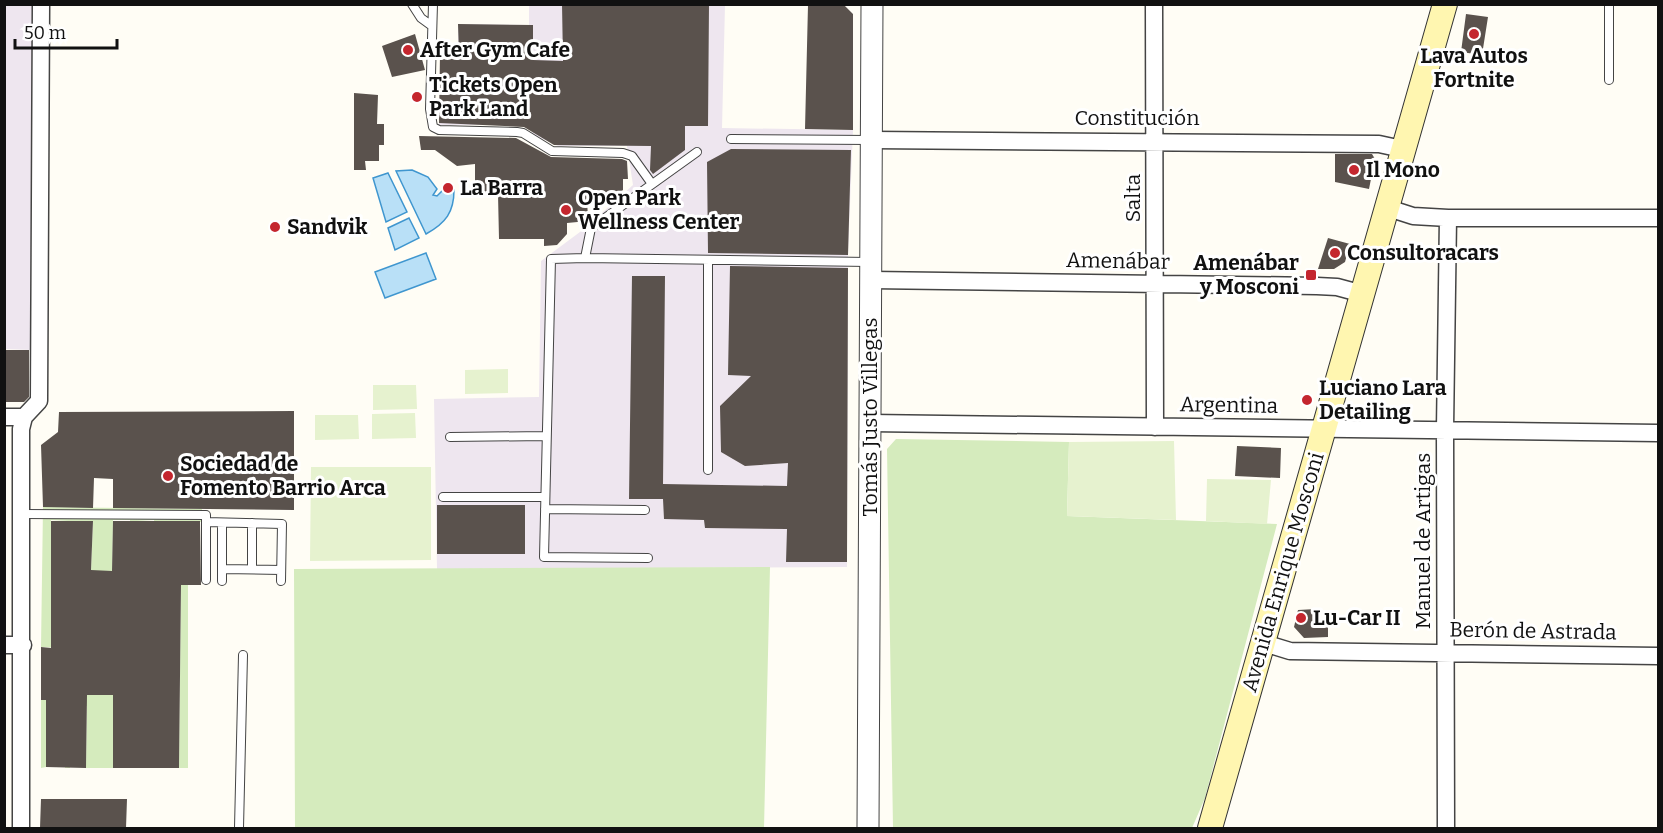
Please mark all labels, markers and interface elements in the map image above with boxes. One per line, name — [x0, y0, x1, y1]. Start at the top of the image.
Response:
scale bar — [15, 12, 117, 50]
text: 50 m — [24, 22, 66, 44]
marker: Lava Autos Fortnite — [1467, 27, 1481, 41]
place label: After Gym Cafe — [420, 37, 570, 63]
marker: After Gym Cafe — [401, 43, 415, 57]
place label: Lava Autos Fortnite — [1420, 43, 1528, 93]
place label: Tickets Open Park Land — [429, 72, 558, 122]
marker: Tickets Open Park Land — [410, 90, 424, 104]
street label: Constitución — [1075, 105, 1199, 131]
place label: Il Mono — [1366, 157, 1440, 183]
marker: Il Mono — [1347, 163, 1361, 177]
street label: Salta — [1120, 173, 1146, 222]
place label: La Barra — [460, 175, 543, 201]
marker: La Barra — [441, 181, 455, 195]
place label: Open Park Wellness Center — [578, 185, 739, 235]
marker: Open Park Wellness Center — [559, 203, 573, 217]
place label: Sandvik — [287, 214, 368, 240]
marker: Sandvik — [268, 220, 282, 234]
place label: Consultoracars — [1347, 240, 1499, 266]
marker: Consultoracars — [1328, 246, 1342, 260]
street label: Amenábar — [1066, 247, 1170, 275]
place label: Amenábar y Mosconi — [1193, 250, 1299, 300]
marker: Amenábar y Mosconi — [1304, 268, 1318, 282]
street label: Tomás Justo Villegas — [857, 318, 883, 516]
place label: Luciano Lara Detailing — [1319, 375, 1447, 425]
street label: Argentina — [1180, 391, 1279, 419]
marker: Luciano Lara Detailing — [1300, 393, 1314, 407]
street label: Avenida Enrique Mosconi — [1236, 449, 1330, 695]
place label: Sociedad de Fomento Barrio Arca — [180, 451, 386, 501]
street label: Manuel de Artigas — [1410, 453, 1436, 629]
marker: Sociedad de Fomento Barrio Arca — [161, 469, 175, 483]
place label: Lu-Car II — [1313, 605, 1401, 631]
marker: Lu-Car II — [1294, 611, 1308, 625]
street label: Berón de Astrada — [1449, 617, 1617, 645]

